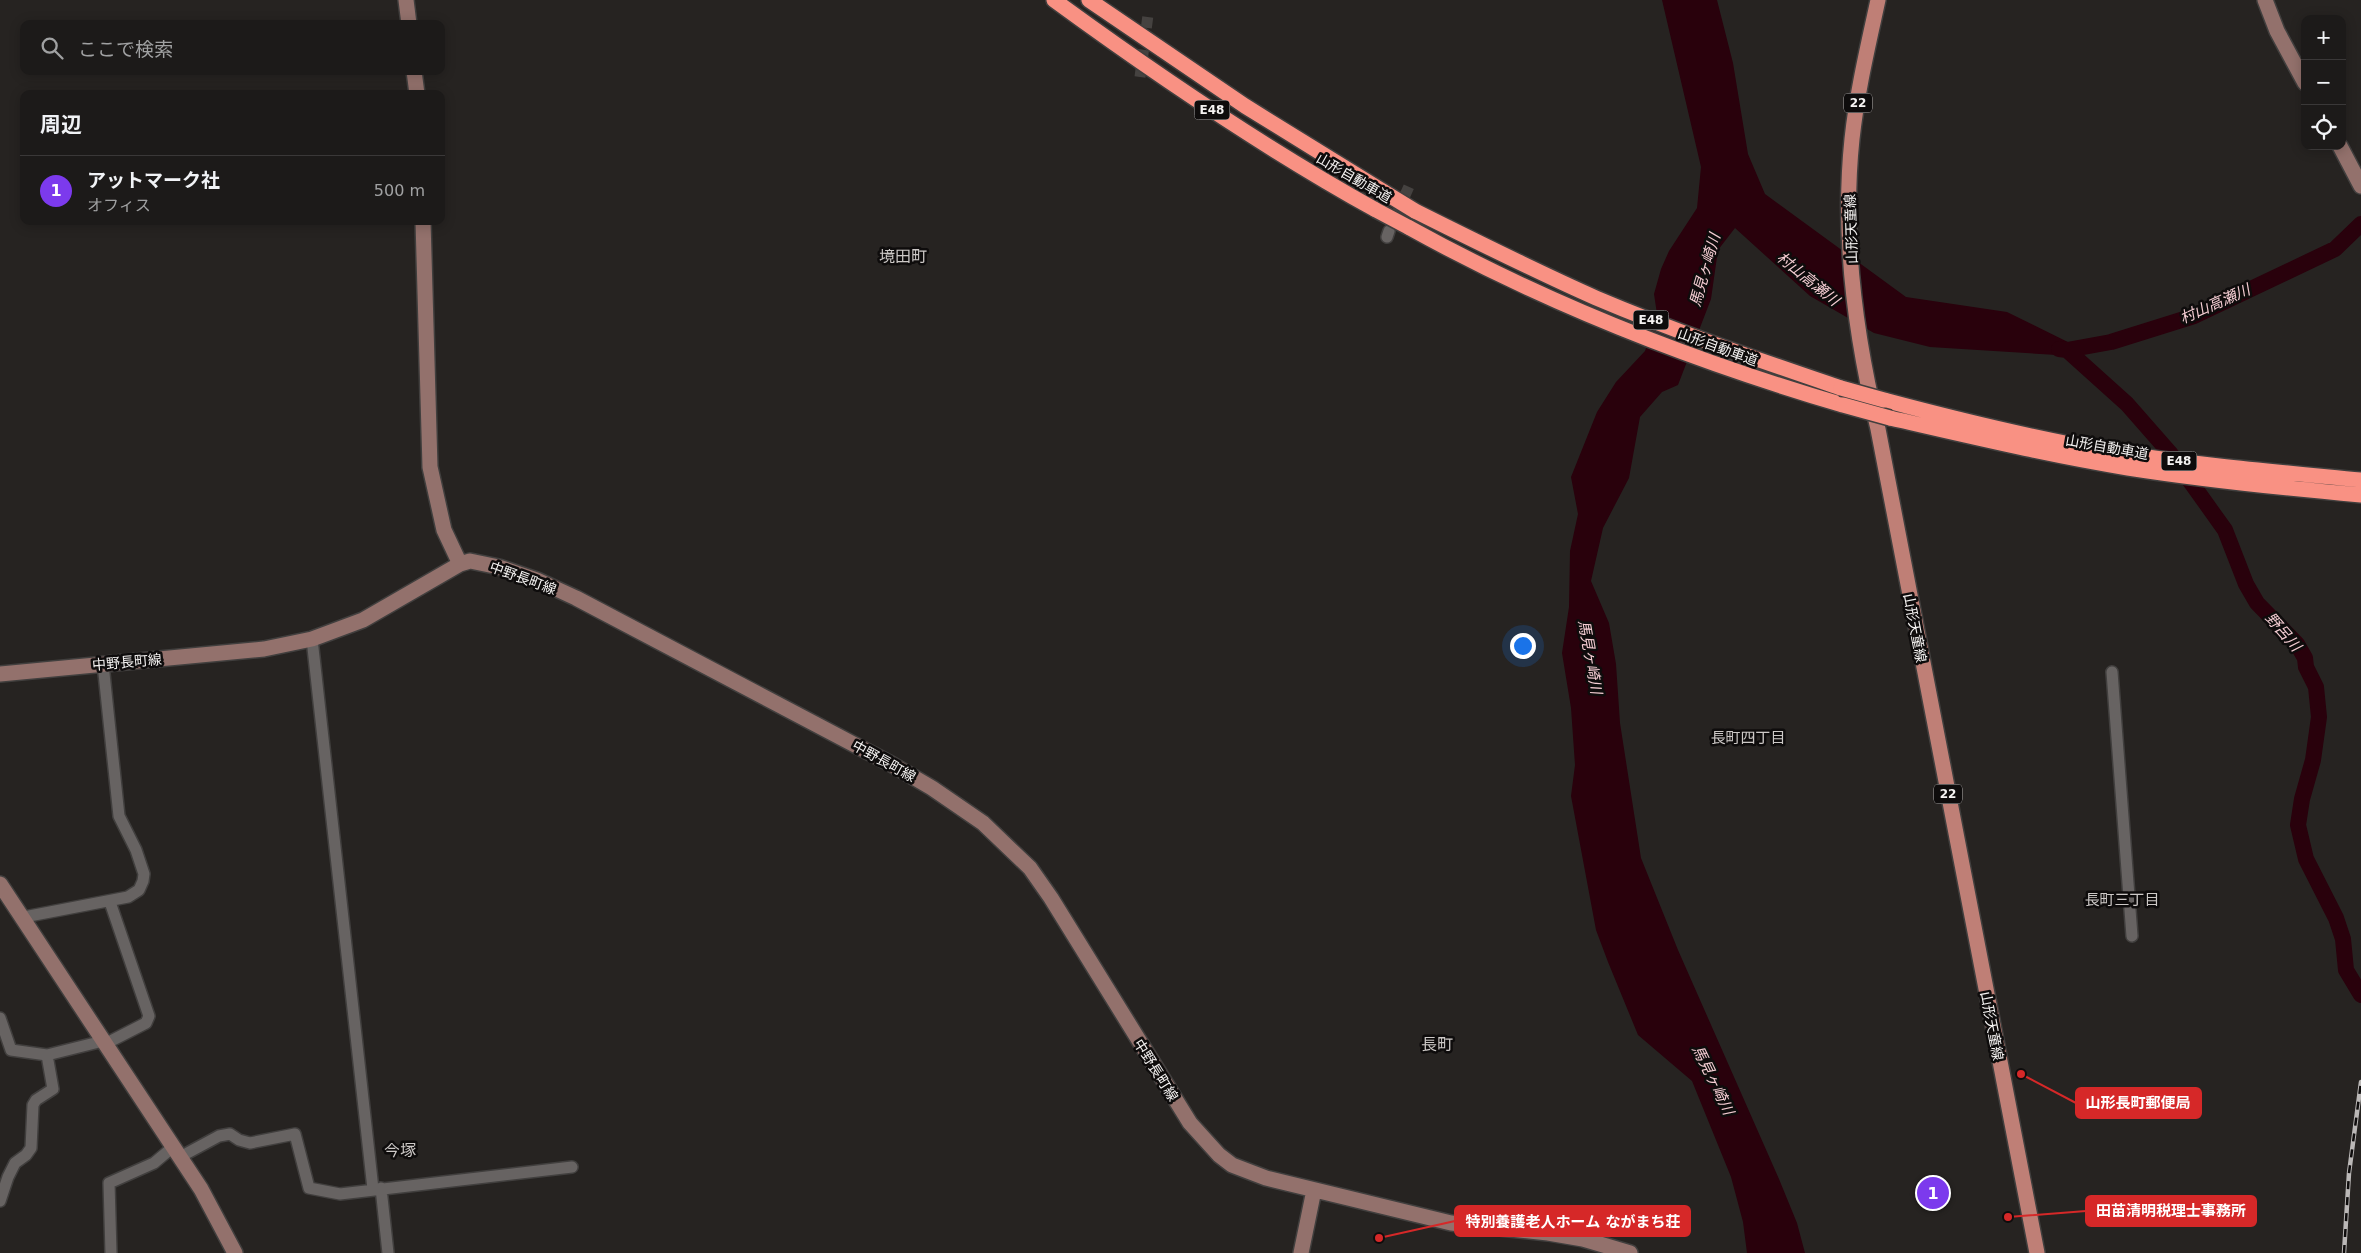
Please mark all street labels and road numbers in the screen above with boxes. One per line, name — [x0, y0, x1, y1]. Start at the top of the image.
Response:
road number: 22 — [1844, 94, 1872, 112]
road number: E48 — [1194, 100, 1230, 120]
street label: 山形自動車道 — [1314, 150, 1394, 206]
street label: 山形天童線 — [1842, 194, 1860, 264]
road number: E48 — [1634, 310, 1668, 330]
street label: 山形自動車道 — [1676, 325, 1760, 369]
street label: 山形自動車道 — [2064, 432, 2150, 462]
road number: E48 — [2162, 452, 2196, 471]
street label: 中野長町線 — [487, 559, 559, 597]
street label: 山形天童線 — [1900, 592, 1930, 664]
street label: 中野長町線 — [91, 651, 163, 673]
street label: 中野長町線 — [850, 737, 918, 785]
road number: 22 — [1934, 784, 1962, 804]
street label: 山形天童線 — [1977, 990, 2007, 1062]
street label: 中野長町線 — [1131, 1036, 1181, 1104]

